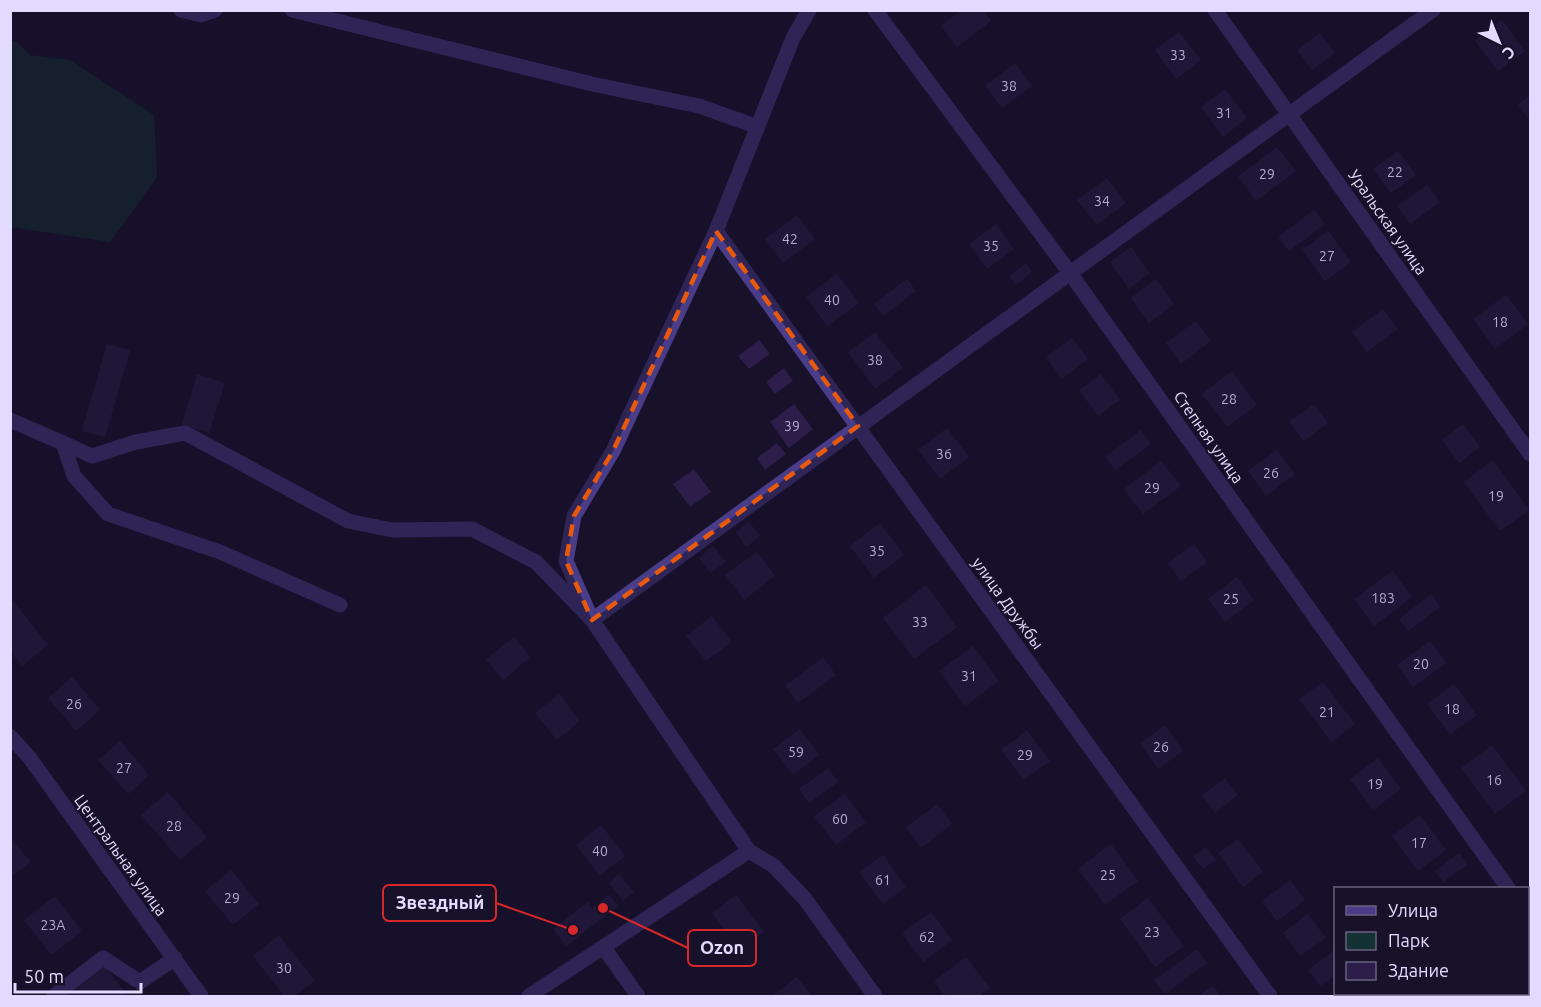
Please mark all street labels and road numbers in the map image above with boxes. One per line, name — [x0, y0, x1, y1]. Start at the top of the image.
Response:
street label: Уральская улица — [1345, 166, 1431, 278]
street label: Степная улица — [1171, 387, 1247, 487]
street label: улица Дружбы — [969, 554, 1047, 652]
street label: Центральная улица — [71, 791, 171, 919]

